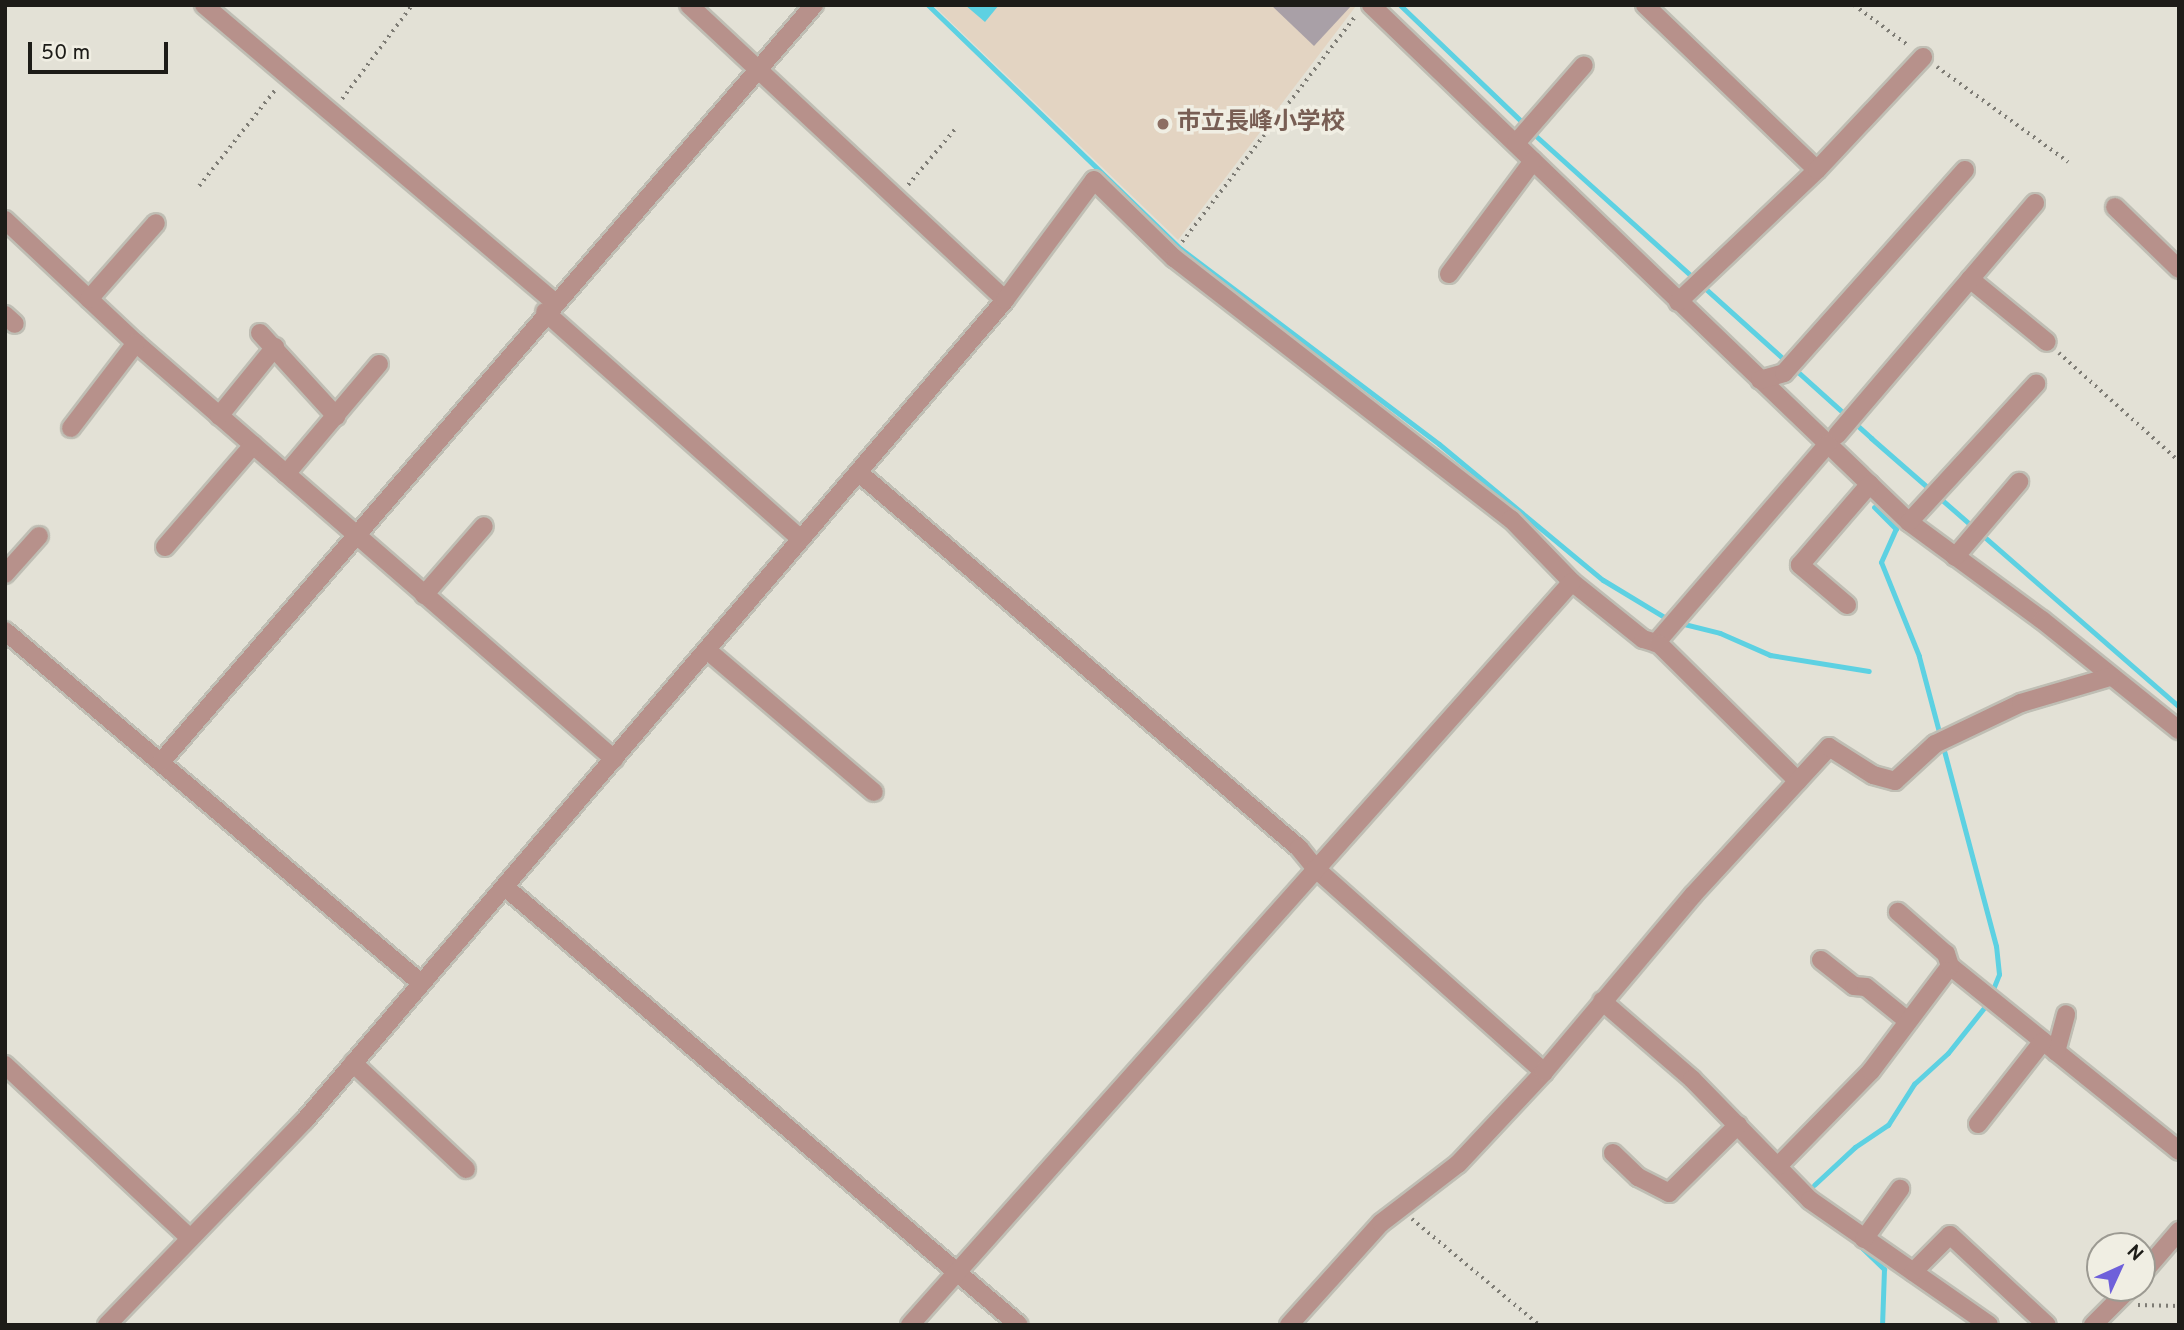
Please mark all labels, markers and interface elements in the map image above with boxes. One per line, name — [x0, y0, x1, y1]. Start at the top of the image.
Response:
scale bar — [32, 28, 172, 72]
text: 50 m — [41, 40, 90, 67]
place label: 市立長峰小学校 — [1177, 110, 1345, 138]
marker: 市立長峰小学校 — [1155, 116, 1171, 132]
north arrow — [2086, 1232, 2156, 1302]
text: N — [2121, 1240, 2148, 1267]

